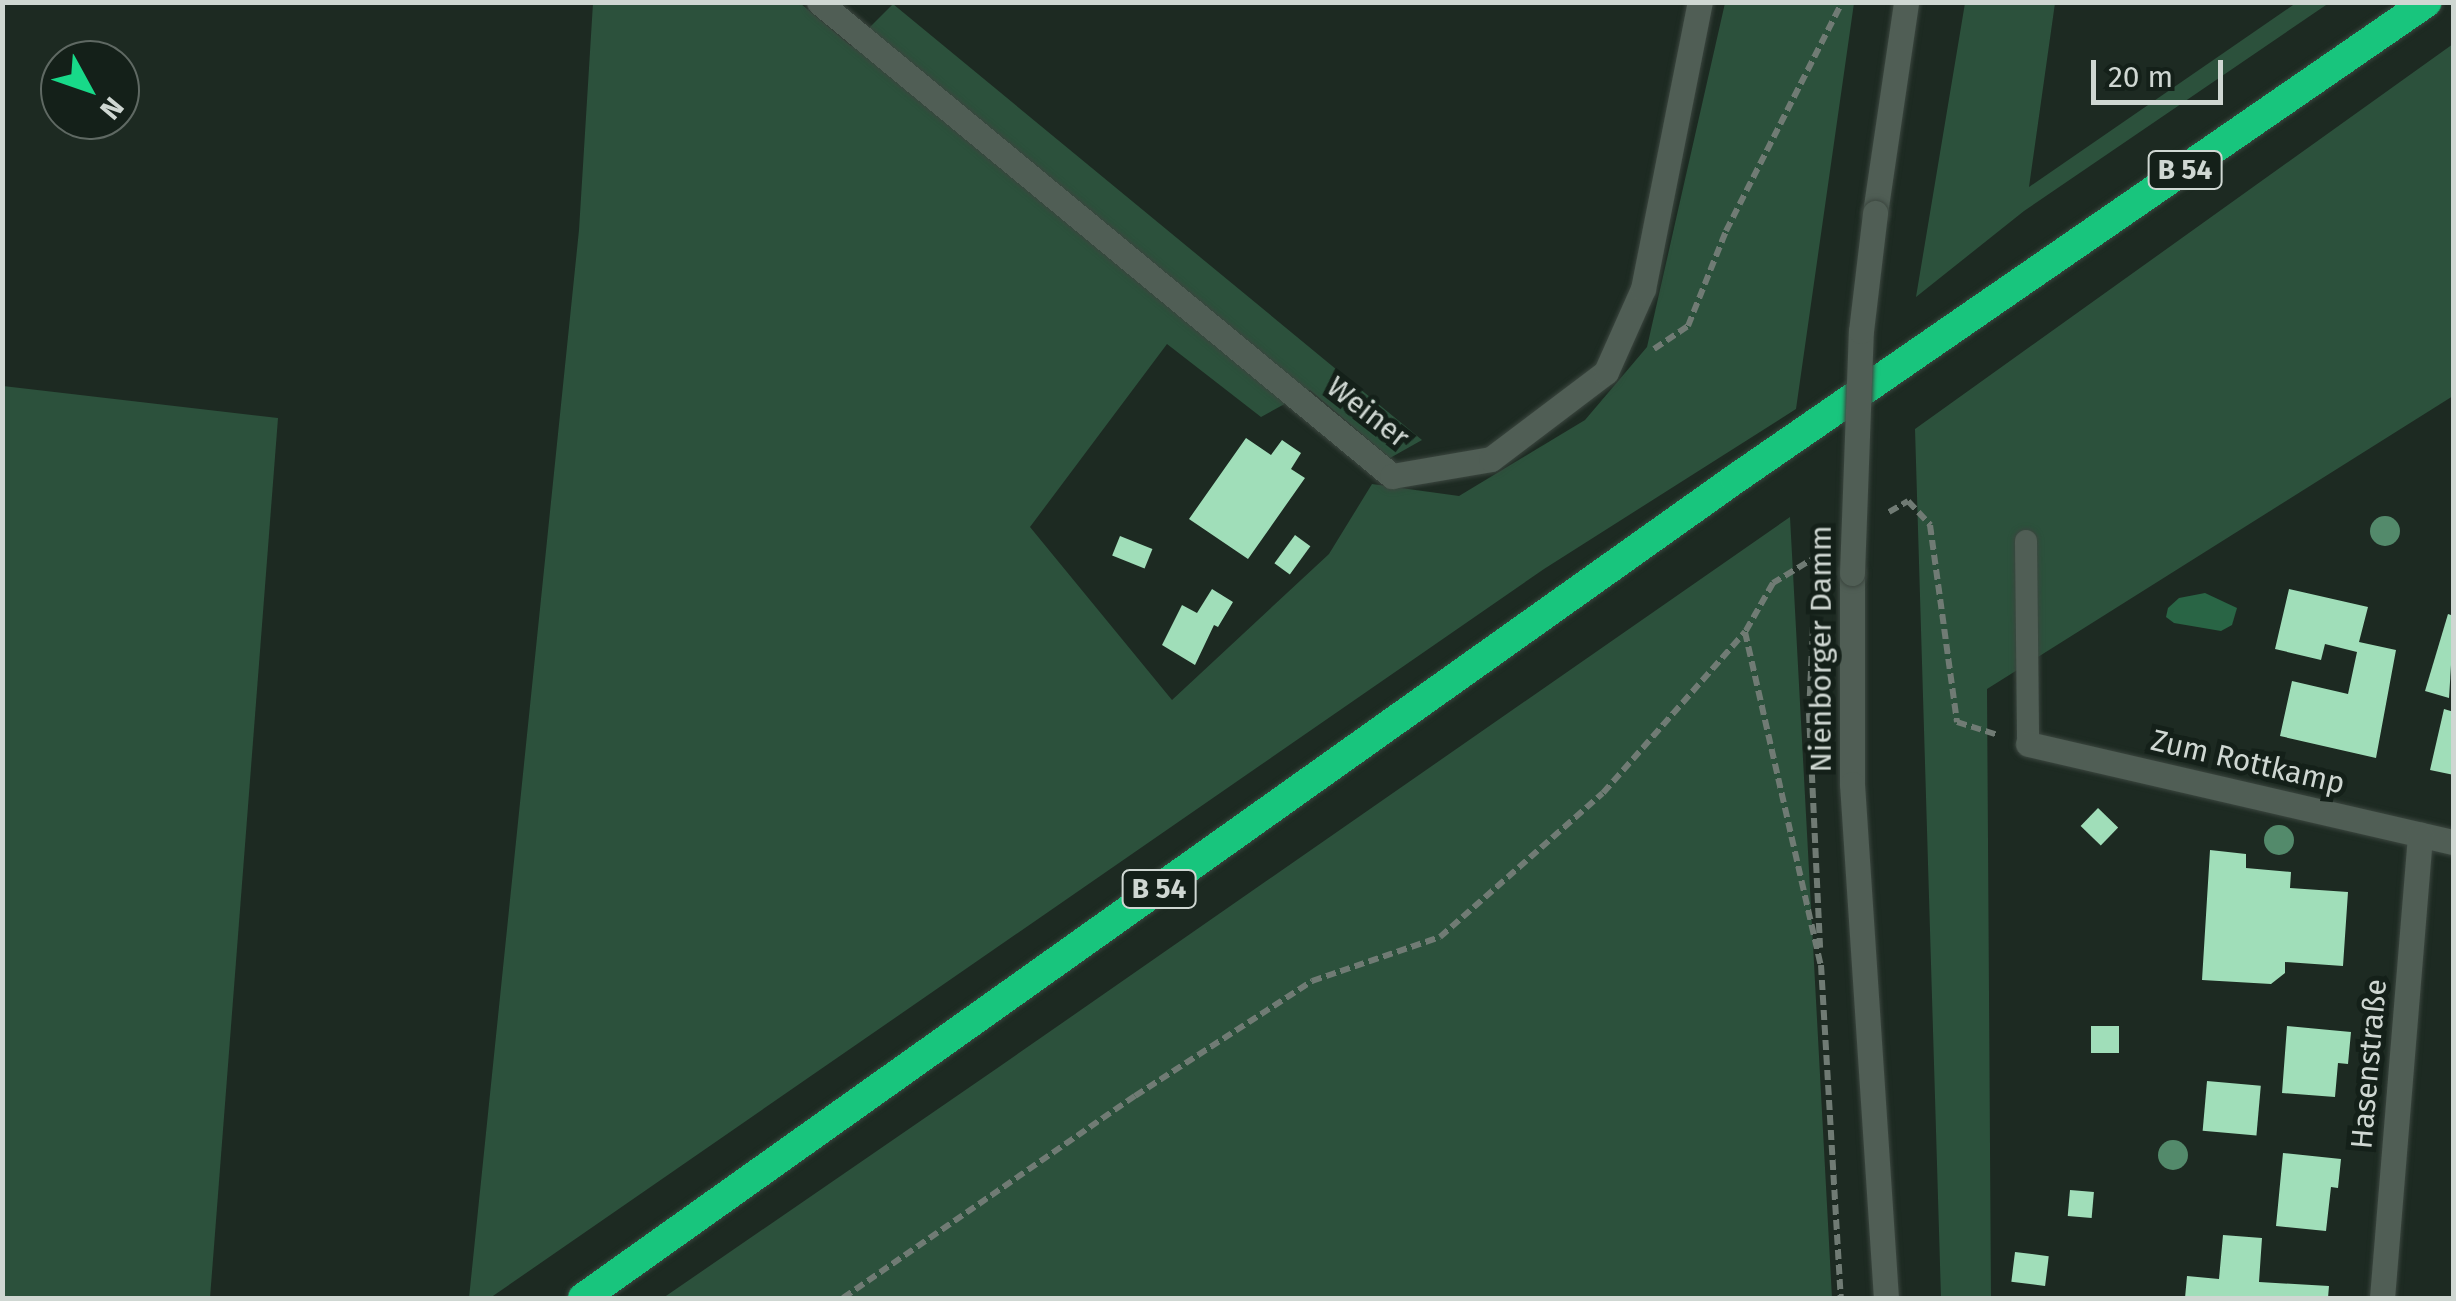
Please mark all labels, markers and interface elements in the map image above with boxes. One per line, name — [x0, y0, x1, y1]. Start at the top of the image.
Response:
north arrow — [40, 40, 140, 140]
scale bar — [2096, 40, 2228, 102]
text: 20 m — [2108, 59, 2173, 95]
text: N — [93, 91, 130, 126]
road number: B 54 — [2148, 147, 2222, 193]
street label: Weiner — [1320, 369, 1416, 455]
street label: Nienborger Damm — [1803, 525, 1839, 773]
street label: Zum Rottkamp — [2148, 722, 2348, 802]
road number: B 54 — [1122, 866, 1196, 912]
street label: Hasenstraße — [2344, 978, 2394, 1150]

